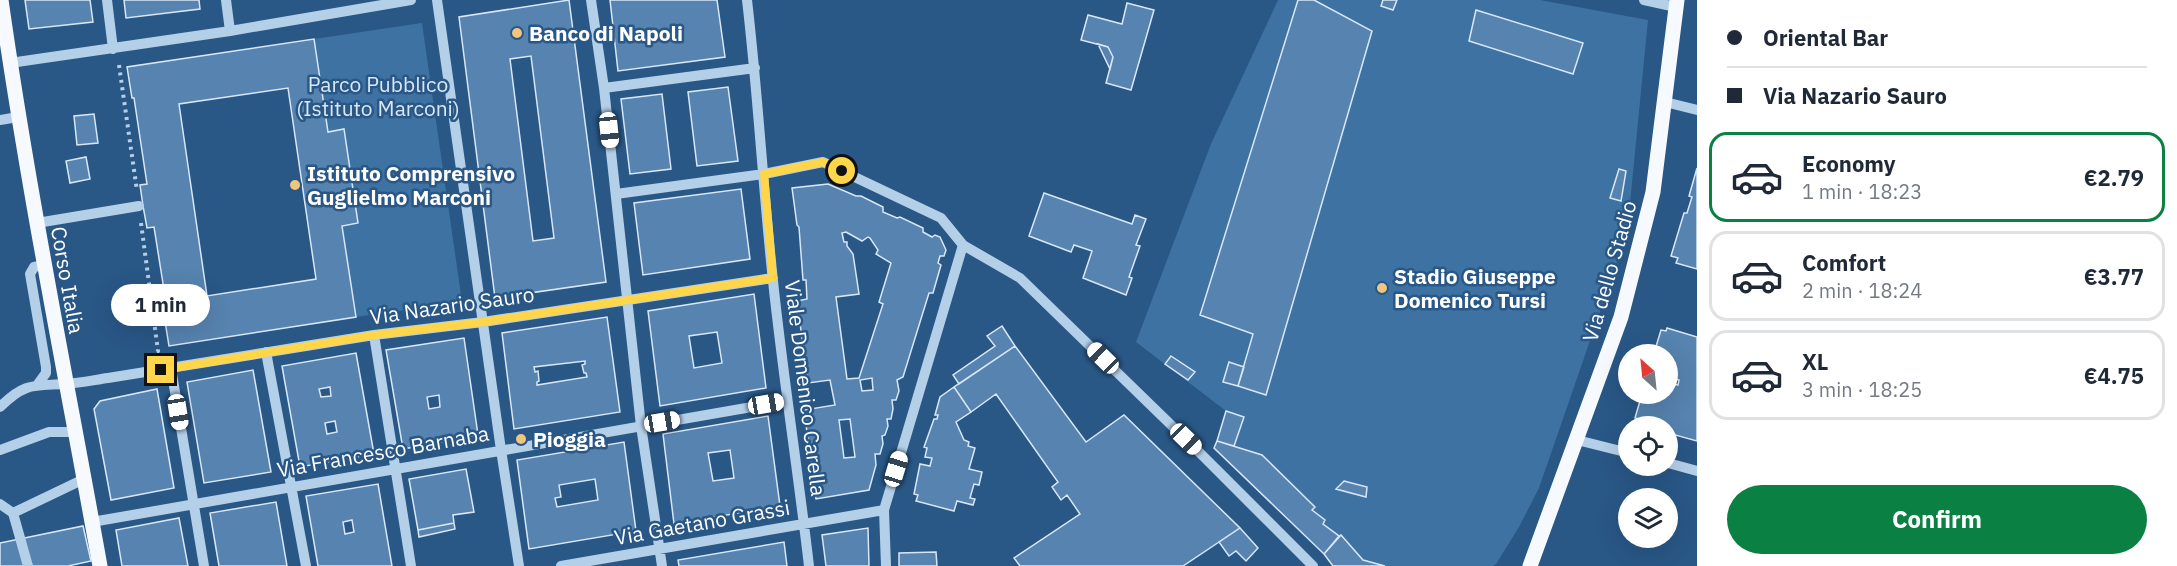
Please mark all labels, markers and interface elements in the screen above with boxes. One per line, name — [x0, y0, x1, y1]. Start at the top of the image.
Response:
place label: Banco di Napoli — [529, 19, 683, 47]
text: Oriental Bar — [1763, 23, 1888, 52]
marker: Banco di Napoli — [510, 26, 524, 40]
park label: Parco Pubblico (Istituto Marconi) — [296, 70, 460, 122]
text: Via Nazario Sauro — [1763, 81, 1947, 110]
car — [598, 111, 620, 149]
text: Economy — [1802, 149, 1896, 178]
icon: car — [1730, 150, 1784, 204]
route start — [828, 157, 855, 184]
place label: Istituto Comprensivo Guglielmo Marconi — [307, 159, 515, 211]
text: €2.79 — [2084, 163, 2144, 192]
marker: Istituto Comprensivo Guglielmo Marconi — [288, 178, 302, 192]
text: 1 min · 18:23 — [1802, 178, 1922, 205]
street label: Via dello Stadio — [1575, 197, 1643, 345]
street label: Corso Italia — [45, 224, 91, 336]
text: Comfort — [1802, 248, 1886, 277]
icon: car — [1730, 249, 1784, 303]
place label: Stadio Giuseppe Domenico Tursi — [1394, 262, 1556, 314]
text: €3.77 — [2084, 262, 2144, 291]
text: 2 min · 18:24 — [1802, 277, 1922, 304]
street label: Viale Domenico Carella — [779, 278, 833, 498]
street label: Via Nazario Sauro — [368, 280, 536, 330]
marker: Stadio Giuseppe Domenico Tursi — [1375, 281, 1389, 295]
callout: 1 min — [112, 283, 210, 325]
text: 1 min — [134, 291, 187, 318]
car — [1084, 339, 1122, 377]
north arrow — [1618, 344, 1678, 404]
map controls — [1618, 344, 1678, 548]
text: XL — [1802, 347, 1828, 376]
icon: car — [1730, 348, 1784, 402]
route end — [147, 356, 174, 383]
text: €4.75 — [2084, 361, 2144, 390]
text: 3 min · 18:25 — [1802, 376, 1922, 403]
car — [747, 392, 785, 416]
car — [166, 393, 190, 431]
car — [643, 410, 681, 434]
button: locate — [1618, 416, 1678, 476]
street label: Via Francesco Barnaba — [275, 419, 491, 483]
car — [1167, 420, 1205, 458]
place label: Pioggia — [533, 425, 606, 453]
marker: Pioggia — [514, 432, 528, 446]
car — [882, 449, 910, 489]
button: Confirm — [1727, 485, 2147, 554]
button: layers — [1618, 488, 1678, 548]
street label: Via Gaetano Grassi — [612, 493, 792, 551]

